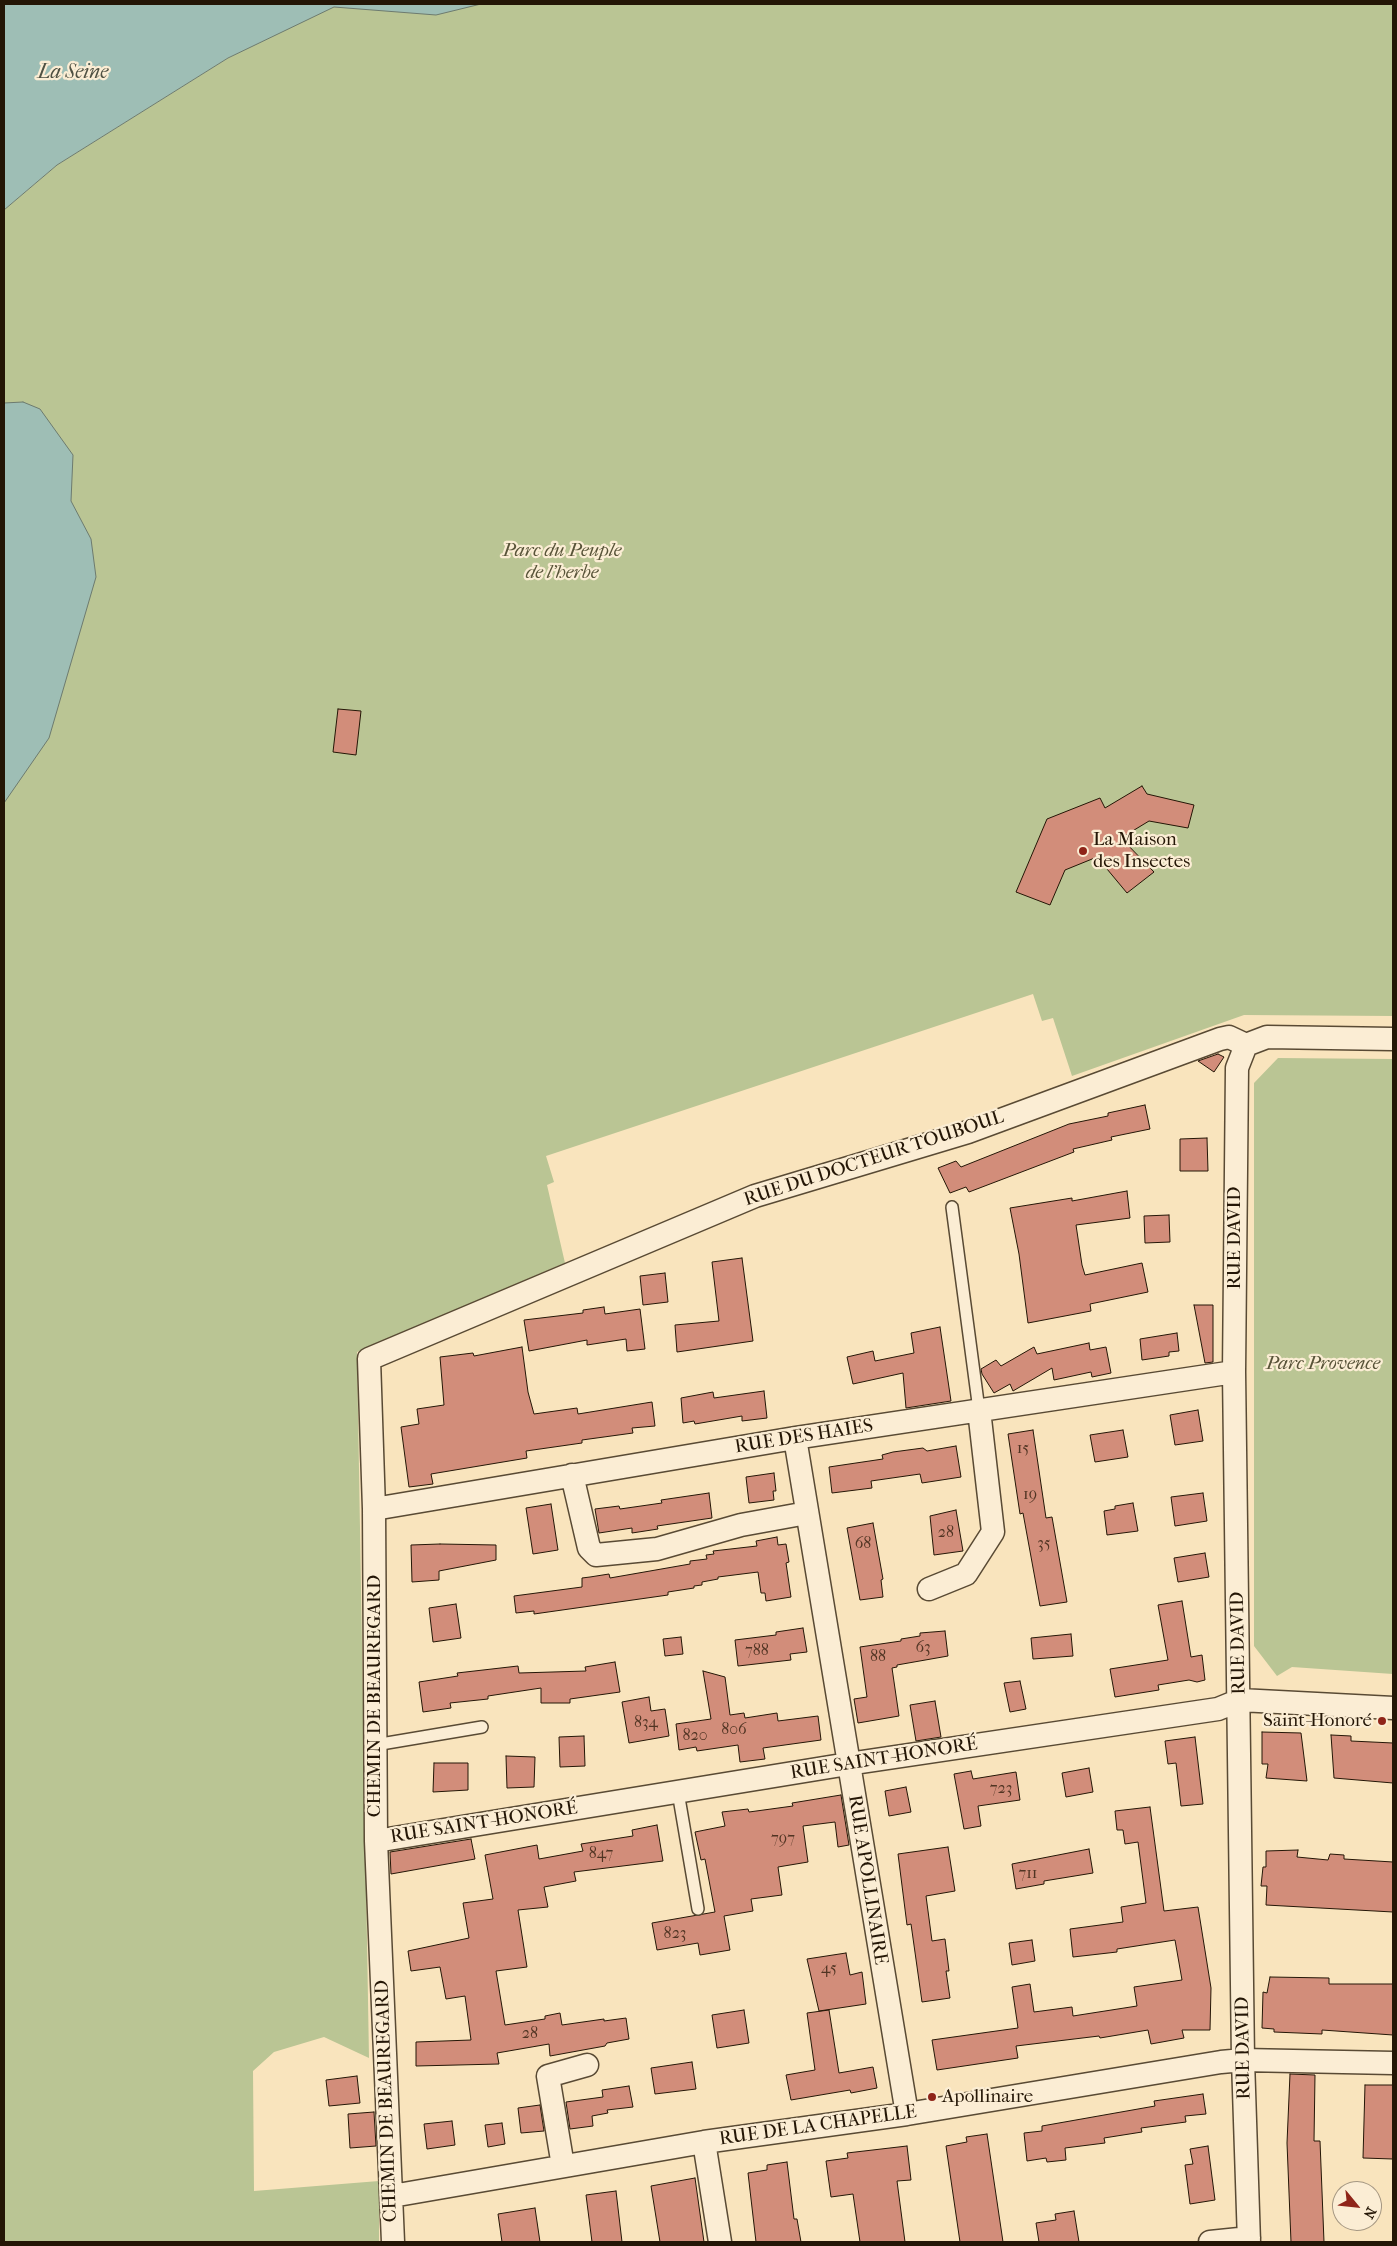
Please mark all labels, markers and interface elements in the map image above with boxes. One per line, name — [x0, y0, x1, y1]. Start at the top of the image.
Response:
water label: La Seine — [38, 61, 108, 85]
park label: Parc du Peuple de l'herbe — [503, 540, 621, 584]
place label: La Maison des Insectes — [1093, 829, 1190, 873]
marker: La Maison des Insectes — [1077, 845, 1089, 857]
street label: RUE DU DOCTEUR TOUBOUL — [741, 1106, 1007, 1212]
street label: RUE DAVID — [1224, 1186, 1246, 1290]
park label: Parc Provence — [1266, 1353, 1380, 1375]
street label: RUE DES HAIES — [733, 1415, 875, 1459]
house number: 15 — [1017, 1439, 1029, 1459]
house number: 19 — [1023, 1485, 1037, 1505]
house number: 28 — [938, 1523, 954, 1543]
house number: 68 — [855, 1534, 871, 1554]
house number: 35 — [1037, 1534, 1051, 1554]
street label: CHEMIN DE BEAUREGARD — [364, 1575, 386, 1817]
street label: RUE DAVID — [1227, 1591, 1251, 1695]
house number: 63 — [915, 1638, 931, 1658]
house number: 788 — [745, 1641, 769, 1661]
house number: 88 — [870, 1647, 886, 1667]
place label: Saint-Honoré — [1263, 1710, 1372, 1732]
house number: 834 — [634, 1713, 658, 1733]
marker: Saint-Honoré — [1376, 1715, 1388, 1727]
house number: 806 — [721, 1720, 747, 1740]
house number: 820 — [682, 1726, 708, 1746]
street label: RUE SAINT-HONORÉ — [789, 1733, 979, 1785]
house number: 723 — [990, 1779, 1012, 1799]
street label: RUE APOLLINAIRE — [842, 1793, 892, 1967]
street label: RUE SAINT-HONORÉ — [389, 1797, 579, 1849]
house number: 797 — [771, 1829, 795, 1849]
house number: 847 — [589, 1844, 613, 1864]
house number: 711 — [1018, 1864, 1038, 1884]
house number: 823 — [664, 1924, 686, 1944]
house number: 45 — [821, 1959, 837, 1979]
street label: CHEMIN DE BEAUREGARD — [371, 1979, 403, 2223]
street label: RUE DAVID — [1232, 1996, 1256, 2100]
house number: 28 — [522, 2024, 538, 2044]
place label: Apollinaire — [942, 2086, 1033, 2108]
marker: Apollinaire — [926, 2091, 938, 2103]
street label: RUE DE LA CHAPELLE — [718, 2101, 918, 2151]
north arrow — [1332, 2181, 1382, 2231]
text: N — [1360, 2204, 1380, 2221]

